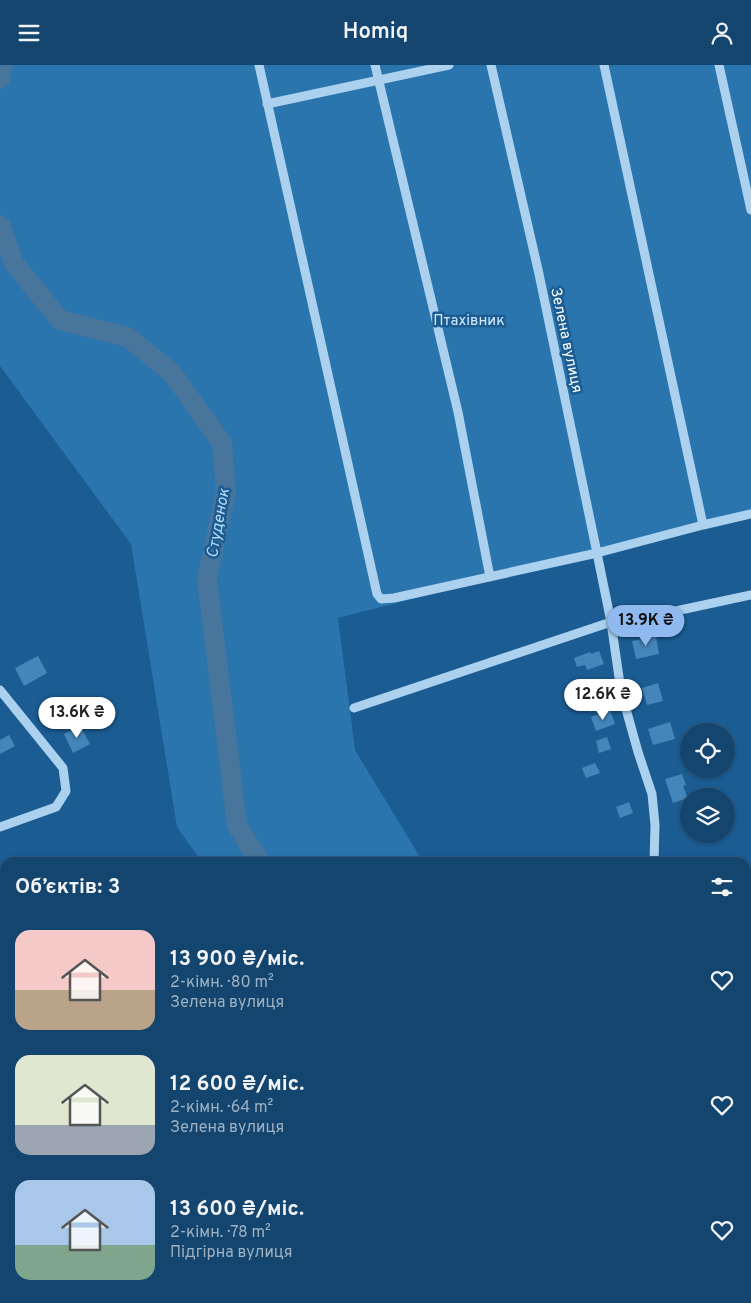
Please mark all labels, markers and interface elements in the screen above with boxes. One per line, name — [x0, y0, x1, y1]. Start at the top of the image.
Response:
icon: menu — [15, 19, 43, 47]
text: Homiq — [343, 19, 408, 46]
icon: person — [708, 19, 736, 47]
street label: Зелена вулиця — [545, 286, 586, 395]
park label: Птахівник — [433, 312, 505, 331]
water label: Студенок — [203, 486, 235, 560]
pin: 13.9K ₴ — [600, 605, 692, 647]
text: 13.9K ₴ — [618, 611, 674, 631]
pin: 12.6K ₴ — [557, 679, 649, 721]
text: 12.6K ₴ — [575, 685, 631, 705]
pin: 13.6K ₴ — [31, 697, 123, 739]
text: 13.6K ₴ — [49, 703, 105, 723]
map controls — [680, 723, 735, 843]
button: locate — [680, 723, 735, 778]
button: layers — [680, 788, 735, 843]
icon: filters — [708, 873, 736, 901]
text: Об’єктів: 3 — [15, 874, 120, 901]
text: 13 900 ₴/міс. — [170, 946, 304, 973]
icon: home — [55, 950, 115, 1010]
icon: heart — [708, 966, 736, 994]
text: 2-кімн. · 80 m² — [170, 973, 274, 993]
text: Зелена вулиця — [170, 993, 284, 1013]
text: 12 600 ₴/міс. — [170, 1071, 304, 1098]
icon: home — [55, 1075, 115, 1135]
icon: heart — [708, 1091, 736, 1119]
text: 2-кімн. · 64 m² — [170, 1098, 273, 1118]
text: Зелена вулиця — [170, 1118, 284, 1138]
text: 13 600 ₴/міс. — [170, 1196, 304, 1223]
icon: home — [55, 1200, 115, 1260]
icon: heart — [708, 1216, 736, 1244]
text: 2-кімн. · 78 m² — [170, 1223, 271, 1243]
text: Підгірна вулиця — [170, 1243, 293, 1263]

